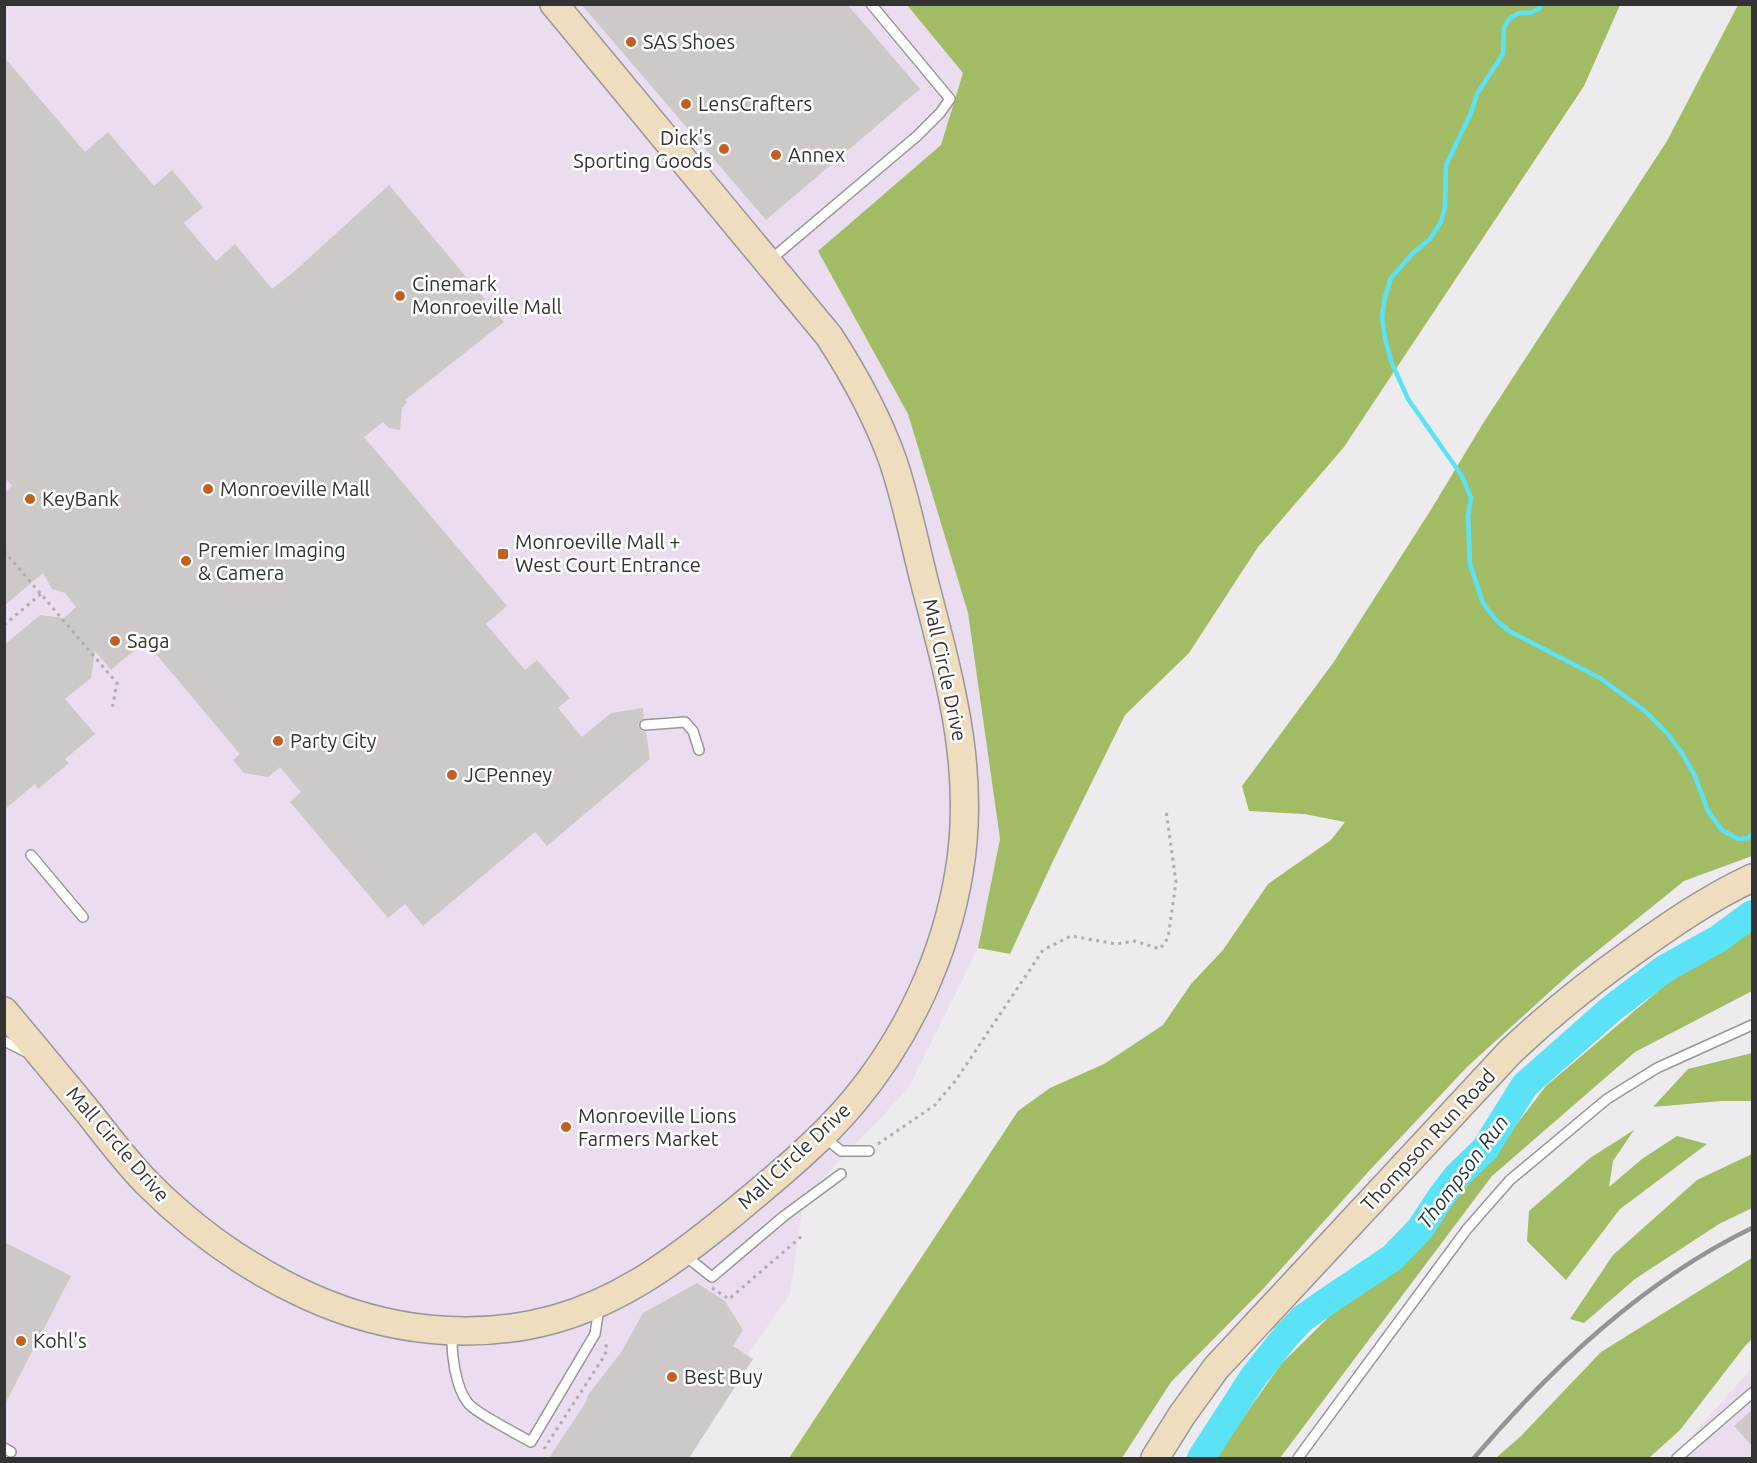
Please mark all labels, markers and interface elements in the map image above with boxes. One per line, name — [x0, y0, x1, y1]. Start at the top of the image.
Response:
place label: SAS Shoes — [643, 30, 735, 53]
marker: SAS Shoes — [624, 35, 638, 49]
place label: LensCrafters — [698, 92, 812, 115]
marker: LensCrafters — [679, 97, 693, 111]
place label: Dick's Sporting Goods — [573, 126, 712, 172]
marker: Dick's Sporting Goods — [717, 142, 731, 156]
place label: Annex — [788, 143, 845, 166]
marker: Annex — [769, 148, 783, 162]
place label: Cinemark Monroeville Mall — [412, 272, 562, 318]
marker: Cinemark Monroeville Mall — [393, 289, 407, 303]
place label: Monroeville Mall — [220, 477, 370, 500]
marker: Monroeville Mall — [201, 482, 215, 496]
place label: KeyBank — [42, 487, 119, 510]
marker: KeyBank — [23, 492, 37, 506]
place label: Monroeville Mall + West Court Entrance — [515, 530, 701, 576]
place label: Premier Imaging & Camera — [198, 538, 346, 584]
marker: Monroeville Mall + West Court Entrance — [496, 547, 510, 561]
marker: Premier Imaging & Camera — [179, 554, 193, 568]
street label: Mall Circle Drive — [919, 597, 972, 743]
place label: Saga — [127, 629, 170, 652]
marker: Saga — [108, 634, 122, 648]
place label: Party City — [290, 729, 377, 752]
marker: Party City — [271, 734, 285, 748]
place label: JCPenney — [464, 763, 553, 786]
marker: JCPenney — [445, 768, 459, 782]
street label: Thompson Run Road — [1356, 1064, 1500, 1216]
street label: Mall Circle Drive — [62, 1081, 175, 1206]
street label: Mall Circle Drive — [733, 1098, 854, 1213]
place label: Monroeville Lions Farmers Market — [578, 1104, 736, 1150]
water label: Thompson Run — [1412, 1110, 1514, 1234]
marker: Monroeville Lions Farmers Market — [559, 1120, 573, 1134]
place label: Kohl's — [33, 1329, 87, 1352]
marker: Kohl's — [14, 1334, 28, 1348]
place label: Best Buy — [684, 1365, 763, 1388]
marker: Best Buy — [665, 1370, 679, 1384]

